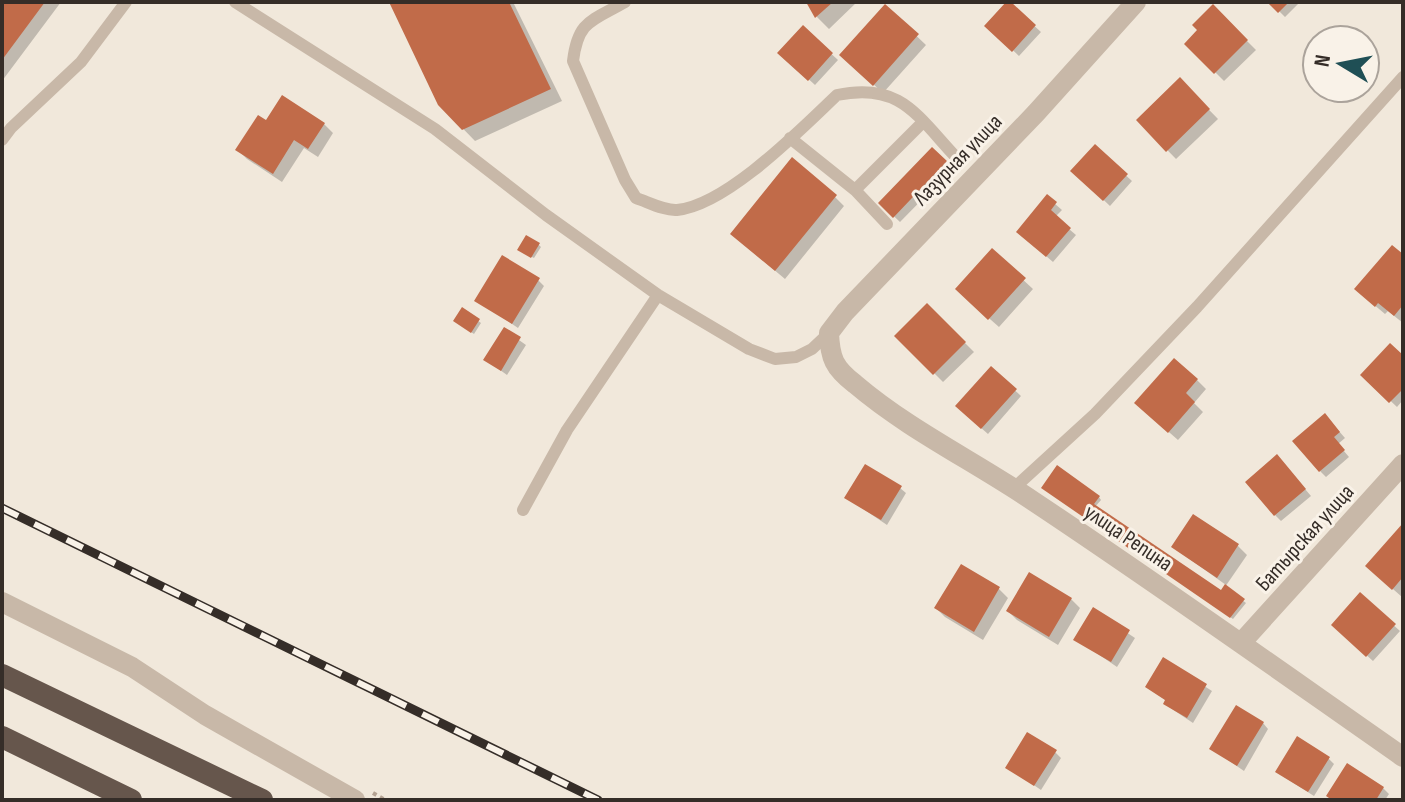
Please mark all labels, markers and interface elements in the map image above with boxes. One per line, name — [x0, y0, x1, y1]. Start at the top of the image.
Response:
north arrow — [1301, 24, 1381, 104]
text: N — [1308, 53, 1337, 69]
street label: Лазурная улица — [907, 109, 1008, 212]
street label: Батырская улица — [1250, 479, 1360, 597]
street label: улица Репина — [1079, 499, 1178, 578]

